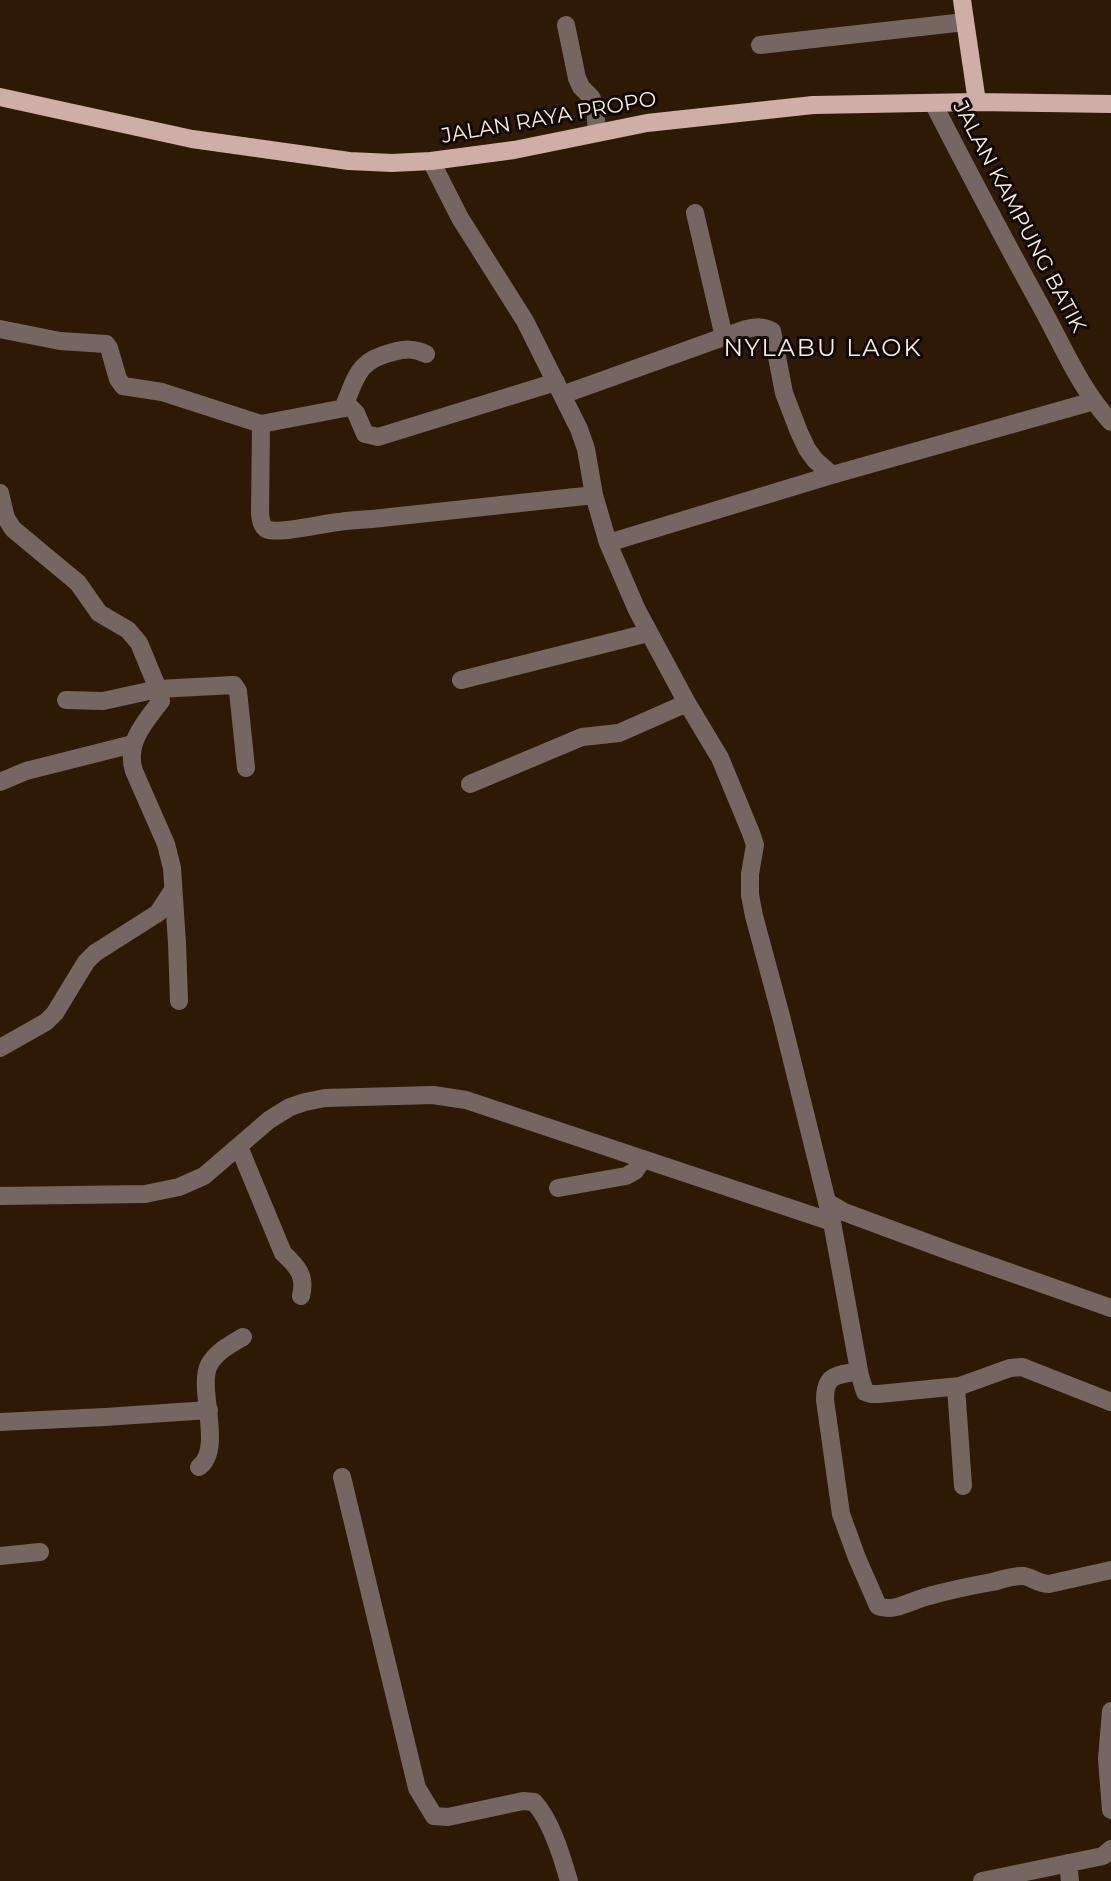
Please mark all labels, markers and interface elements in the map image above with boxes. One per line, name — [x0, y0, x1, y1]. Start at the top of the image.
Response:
street label: JALAN RAYA PROPO — [440, 87, 658, 149]
street label: JALAN KAMPUNG BATIK — [947, 97, 1091, 337]
district label: NYLABU LAOK — [725, 335, 921, 363]

